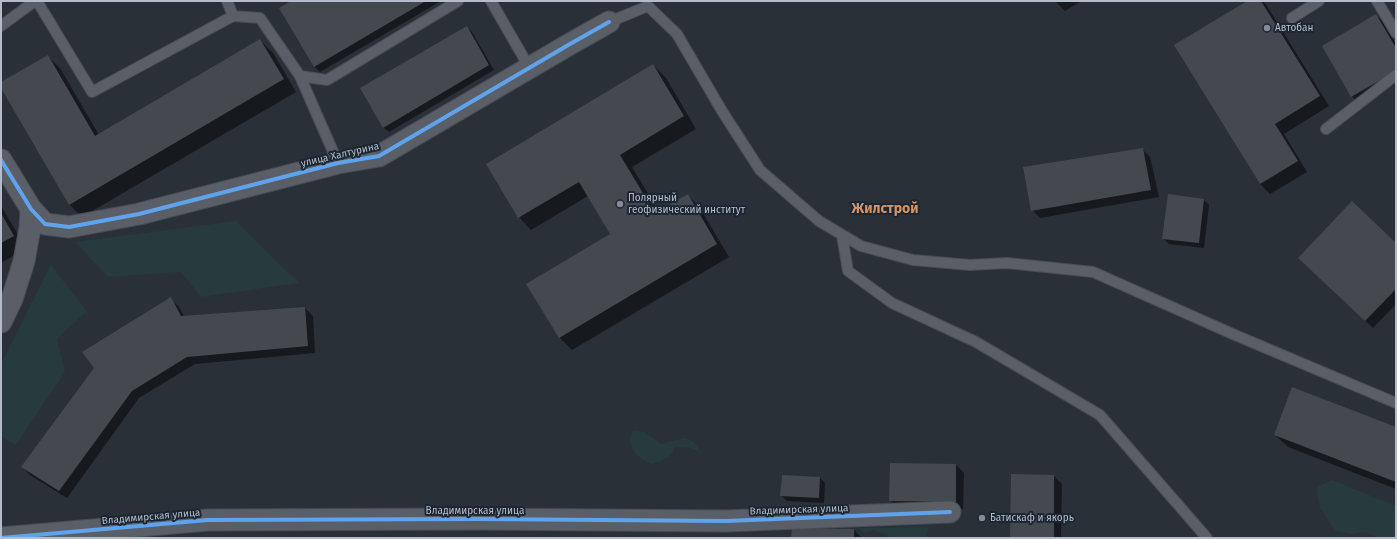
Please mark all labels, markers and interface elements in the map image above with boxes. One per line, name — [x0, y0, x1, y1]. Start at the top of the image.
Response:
place label: Автобан — [1275, 22, 1313, 34]
marker: Автобан — [1262, 23, 1272, 33]
street label: улица Халтурина — [300, 140, 380, 170]
place label: Полярный геофизический институт — [628, 192, 745, 216]
marker: Полярный геофизический институт — [615, 199, 625, 209]
district label: Жилстрой — [851, 201, 919, 217]
street label: Владимирская улица — [749, 502, 849, 518]
street label: Владимирская улица — [426, 505, 524, 517]
street label: Владимирская улица — [101, 507, 201, 527]
place label: Батискаф и якорь — [990, 512, 1074, 524]
marker: Батискаф и якорь — [977, 513, 987, 523]

